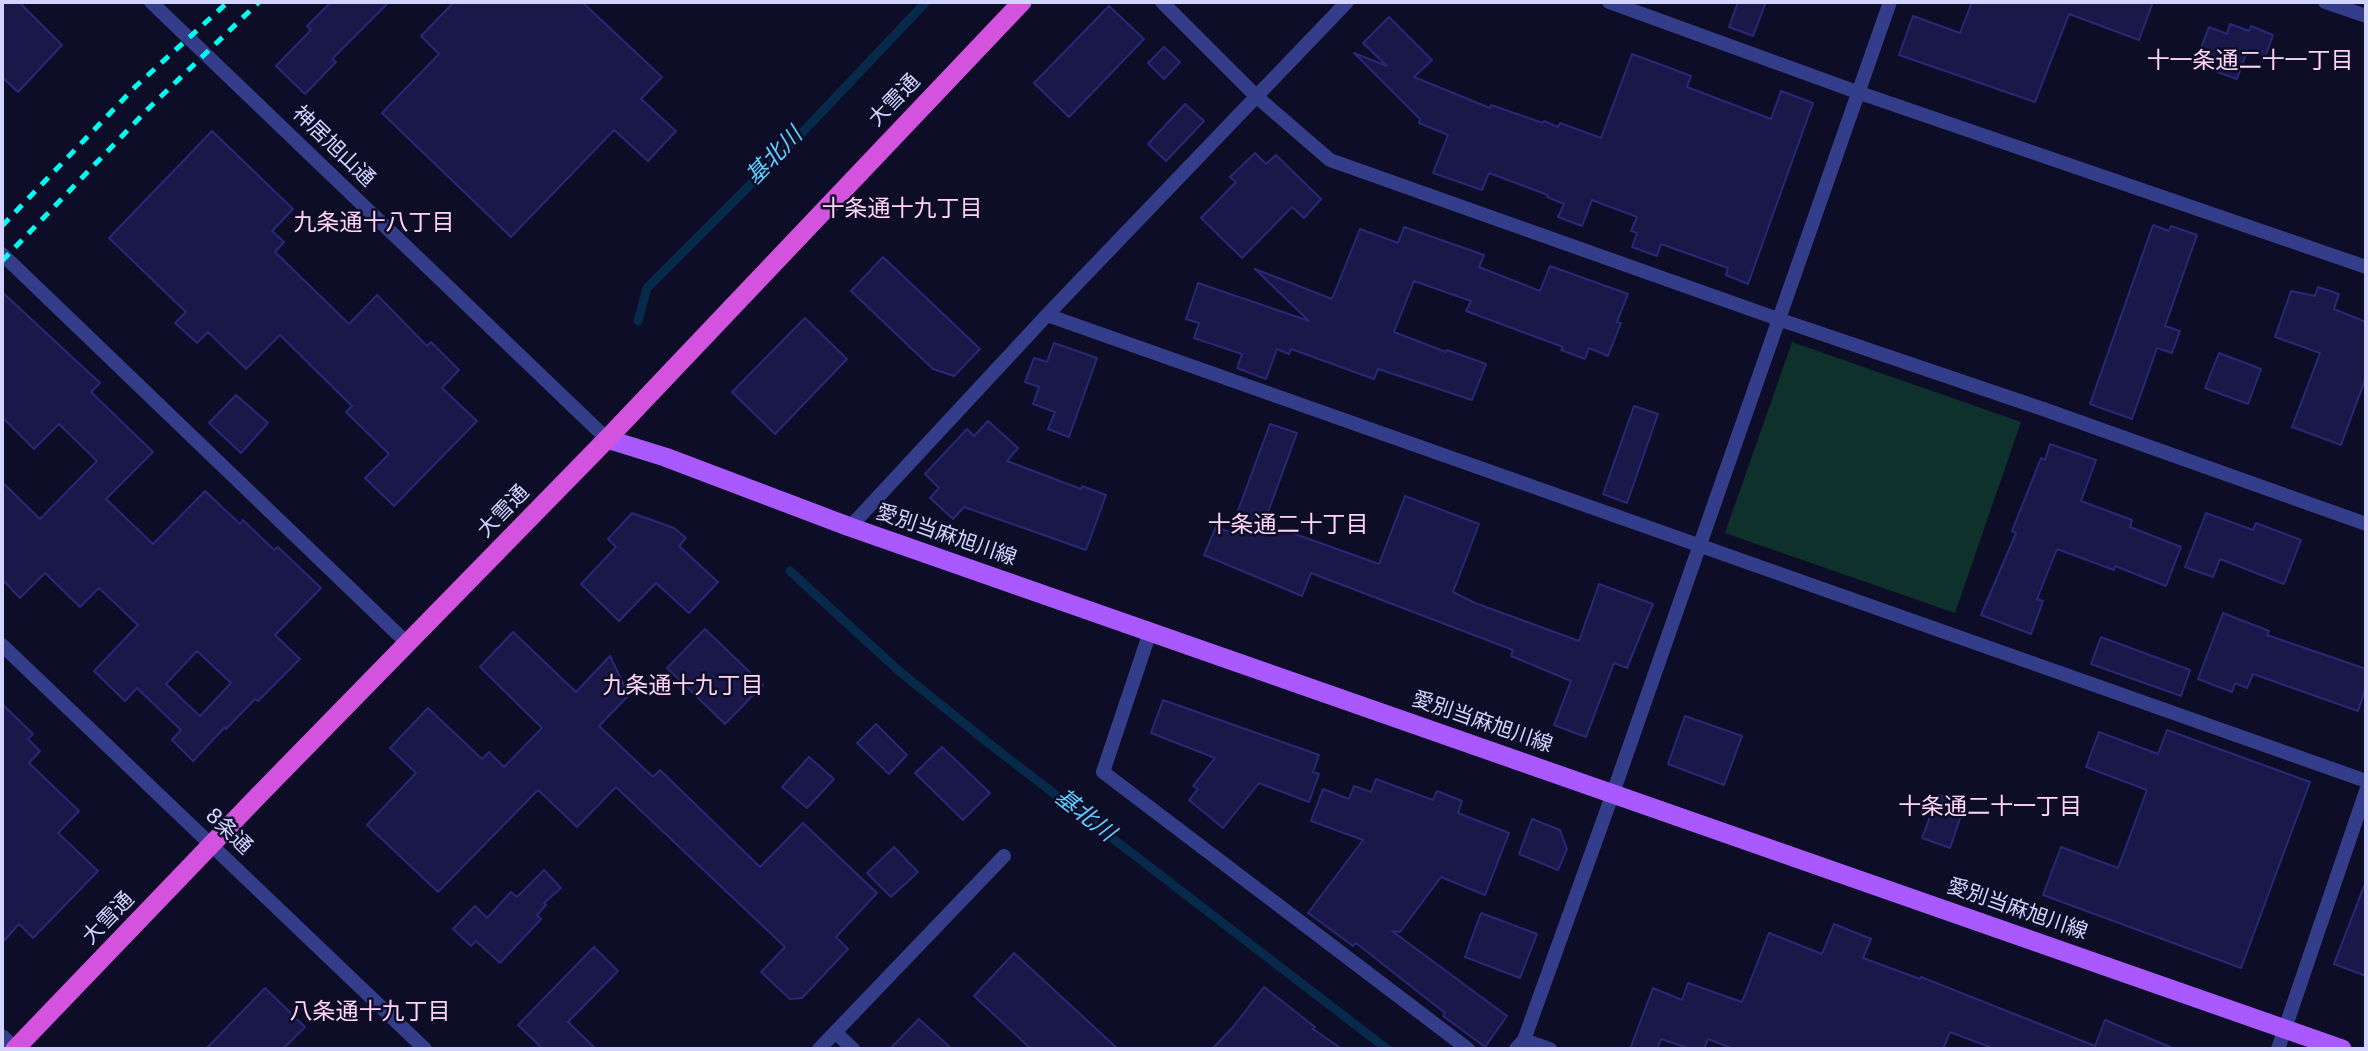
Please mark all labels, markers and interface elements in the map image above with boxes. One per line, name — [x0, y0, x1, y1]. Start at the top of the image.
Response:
district label: 十一条通二十一丁目 — [2147, 48, 2353, 76]
street label: 大雪通 — [864, 70, 926, 132]
street label: 神居旭山通 — [286, 101, 380, 193]
water label: 基北川 — [741, 123, 809, 191]
district label: 十条通十九丁目 — [822, 196, 982, 224]
district label: 九条通十八丁目 — [294, 210, 454, 238]
street label: 大雪通 — [473, 481, 535, 543]
street label: 愛別当麻旭川線 — [872, 500, 1020, 572]
district label: 十条通二十丁目 — [1208, 512, 1368, 540]
district label: 九条通十九丁目 — [603, 673, 763, 701]
street label: 愛別当麻旭川線 — [1408, 687, 1556, 759]
water label: 基北川 — [1048, 784, 1120, 848]
district label: 十条通二十一丁目 — [1898, 794, 2082, 822]
street label: 8条通 — [199, 804, 257, 860]
street label: 愛別当麻旭川線 — [1943, 874, 2091, 946]
street label: 大雪通 — [78, 888, 140, 950]
district label: 八条通十九丁目 — [290, 999, 450, 1027]

